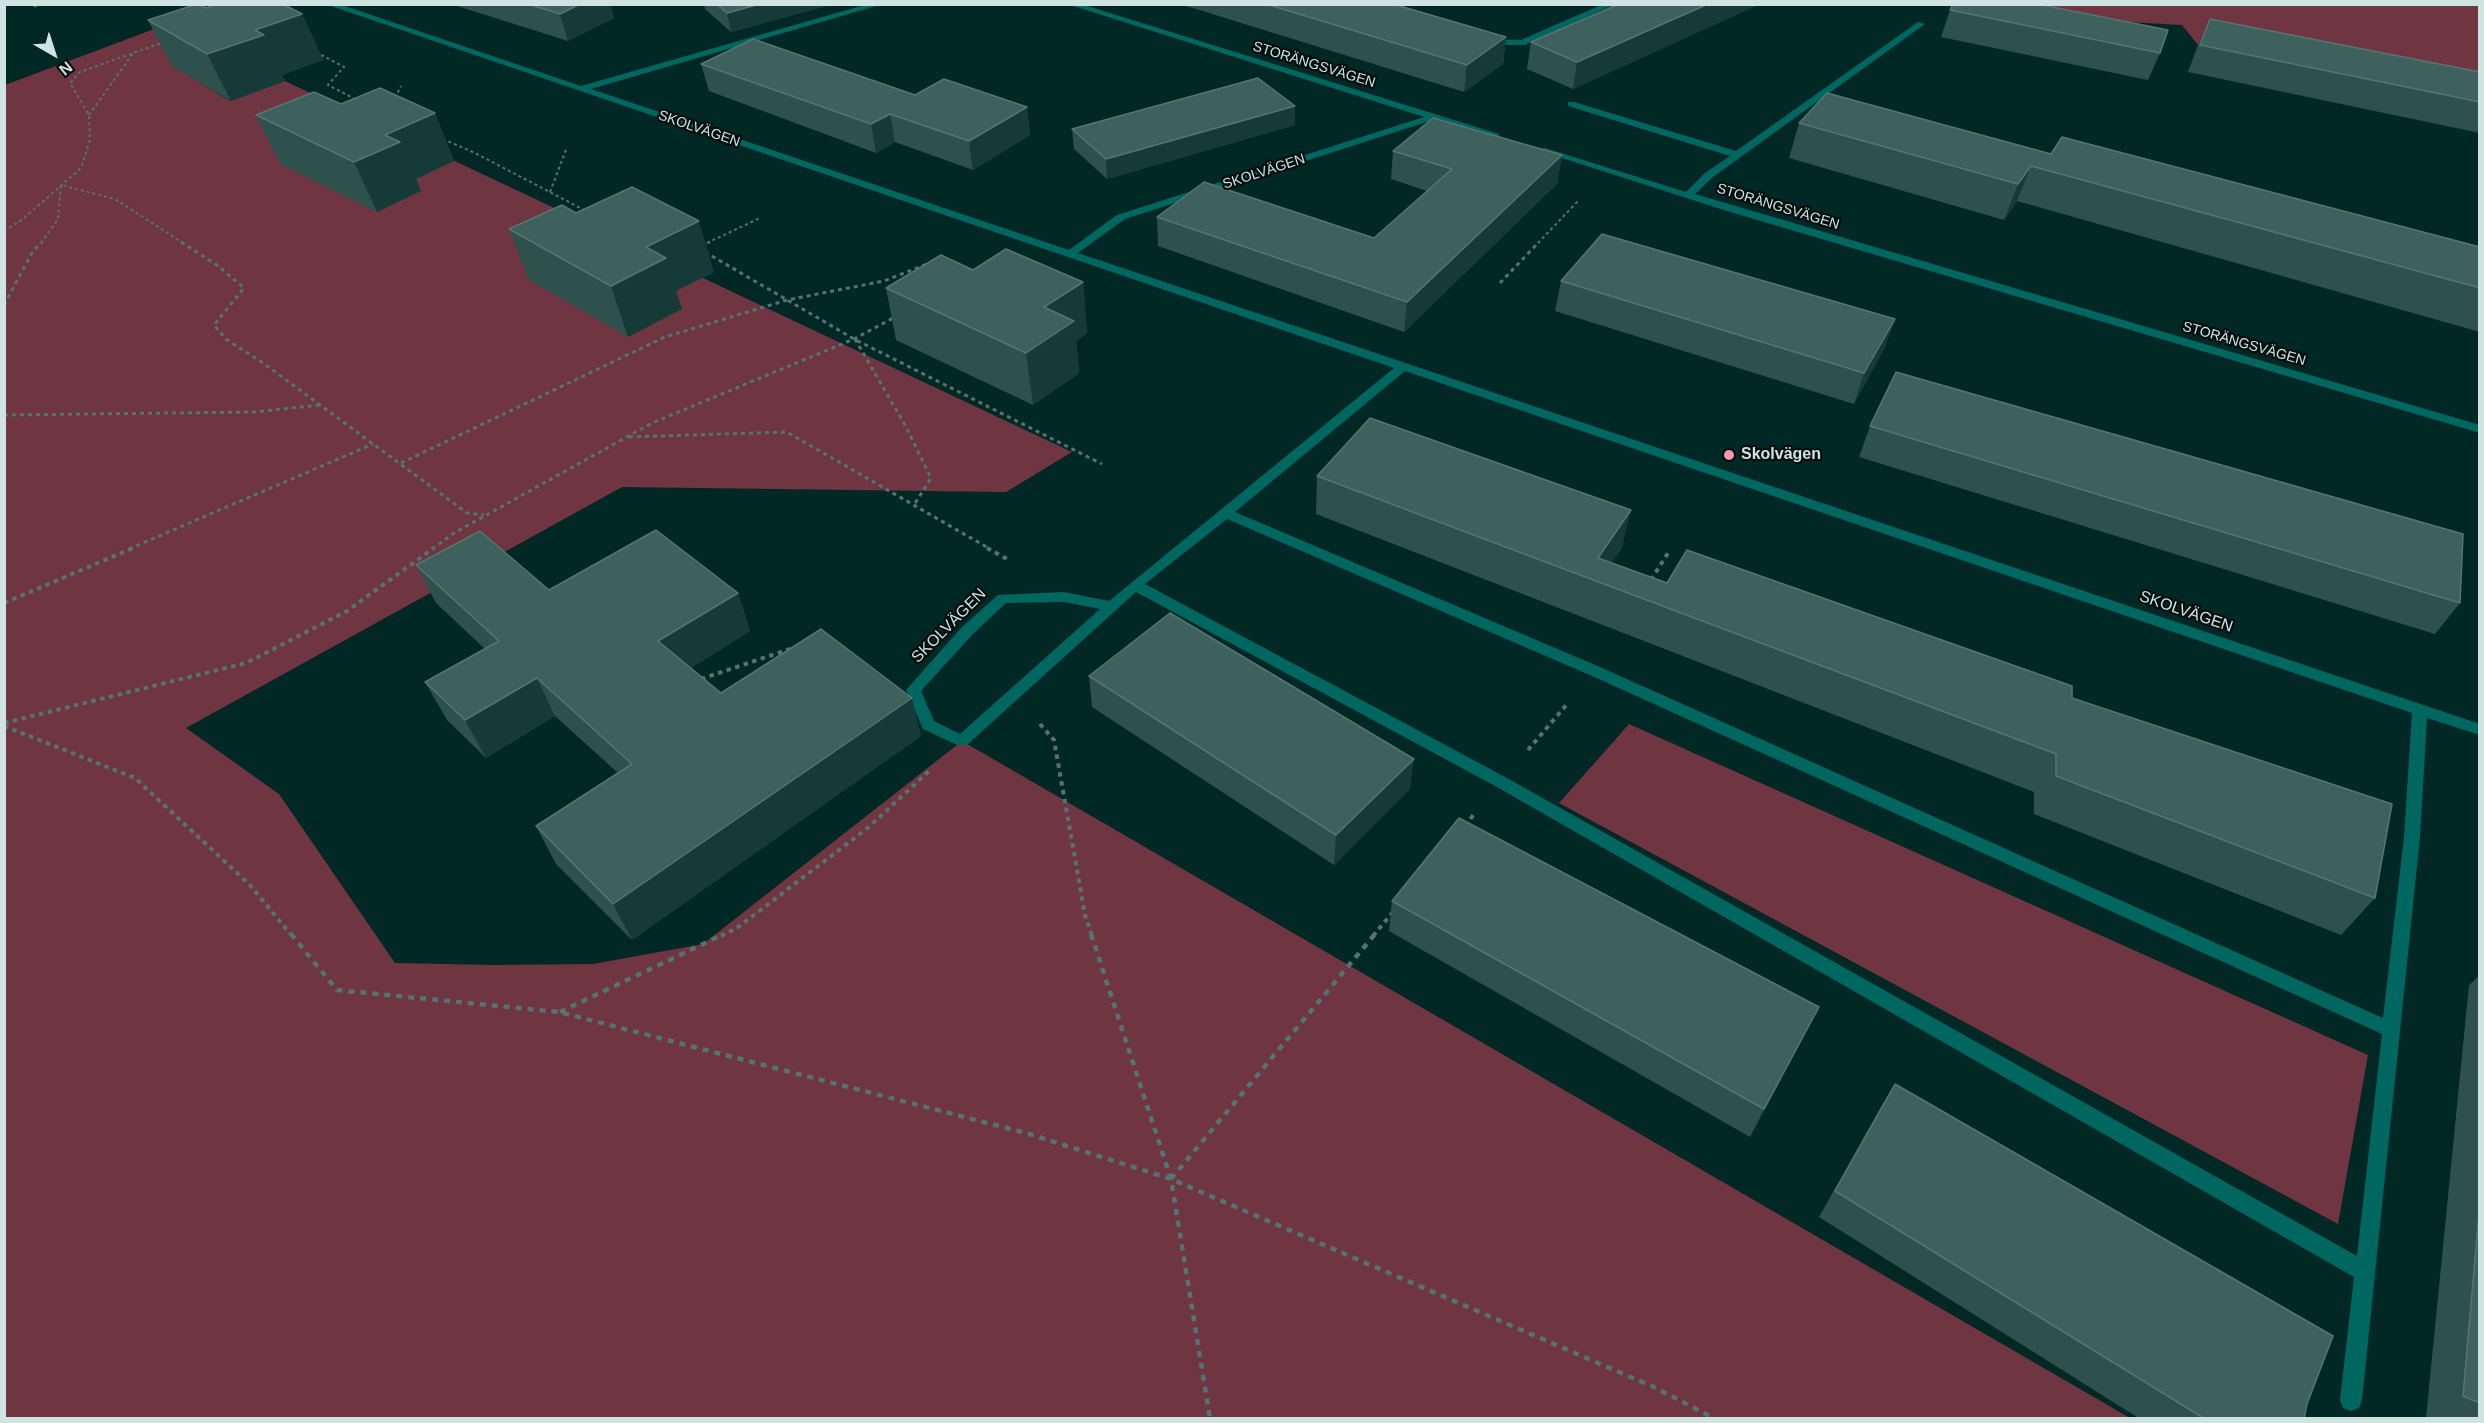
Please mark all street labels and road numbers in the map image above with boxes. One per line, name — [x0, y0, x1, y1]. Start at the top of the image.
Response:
street label: STORÄNGSVÄGEN — [1251, 38, 1377, 92]
street label: SKOLVÄGEN — [656, 107, 742, 151]
street label: SKOLVÄGEN — [1221, 151, 1307, 193]
street label: STORÄNGSVÄGEN — [1715, 180, 1841, 234]
street label: STORÄNGSVÄGEN — [2180, 318, 2308, 370]
street label: SKOLVÄGEN — [908, 585, 990, 667]
street label: SKOLVÄGEN — [2137, 587, 2235, 637]

